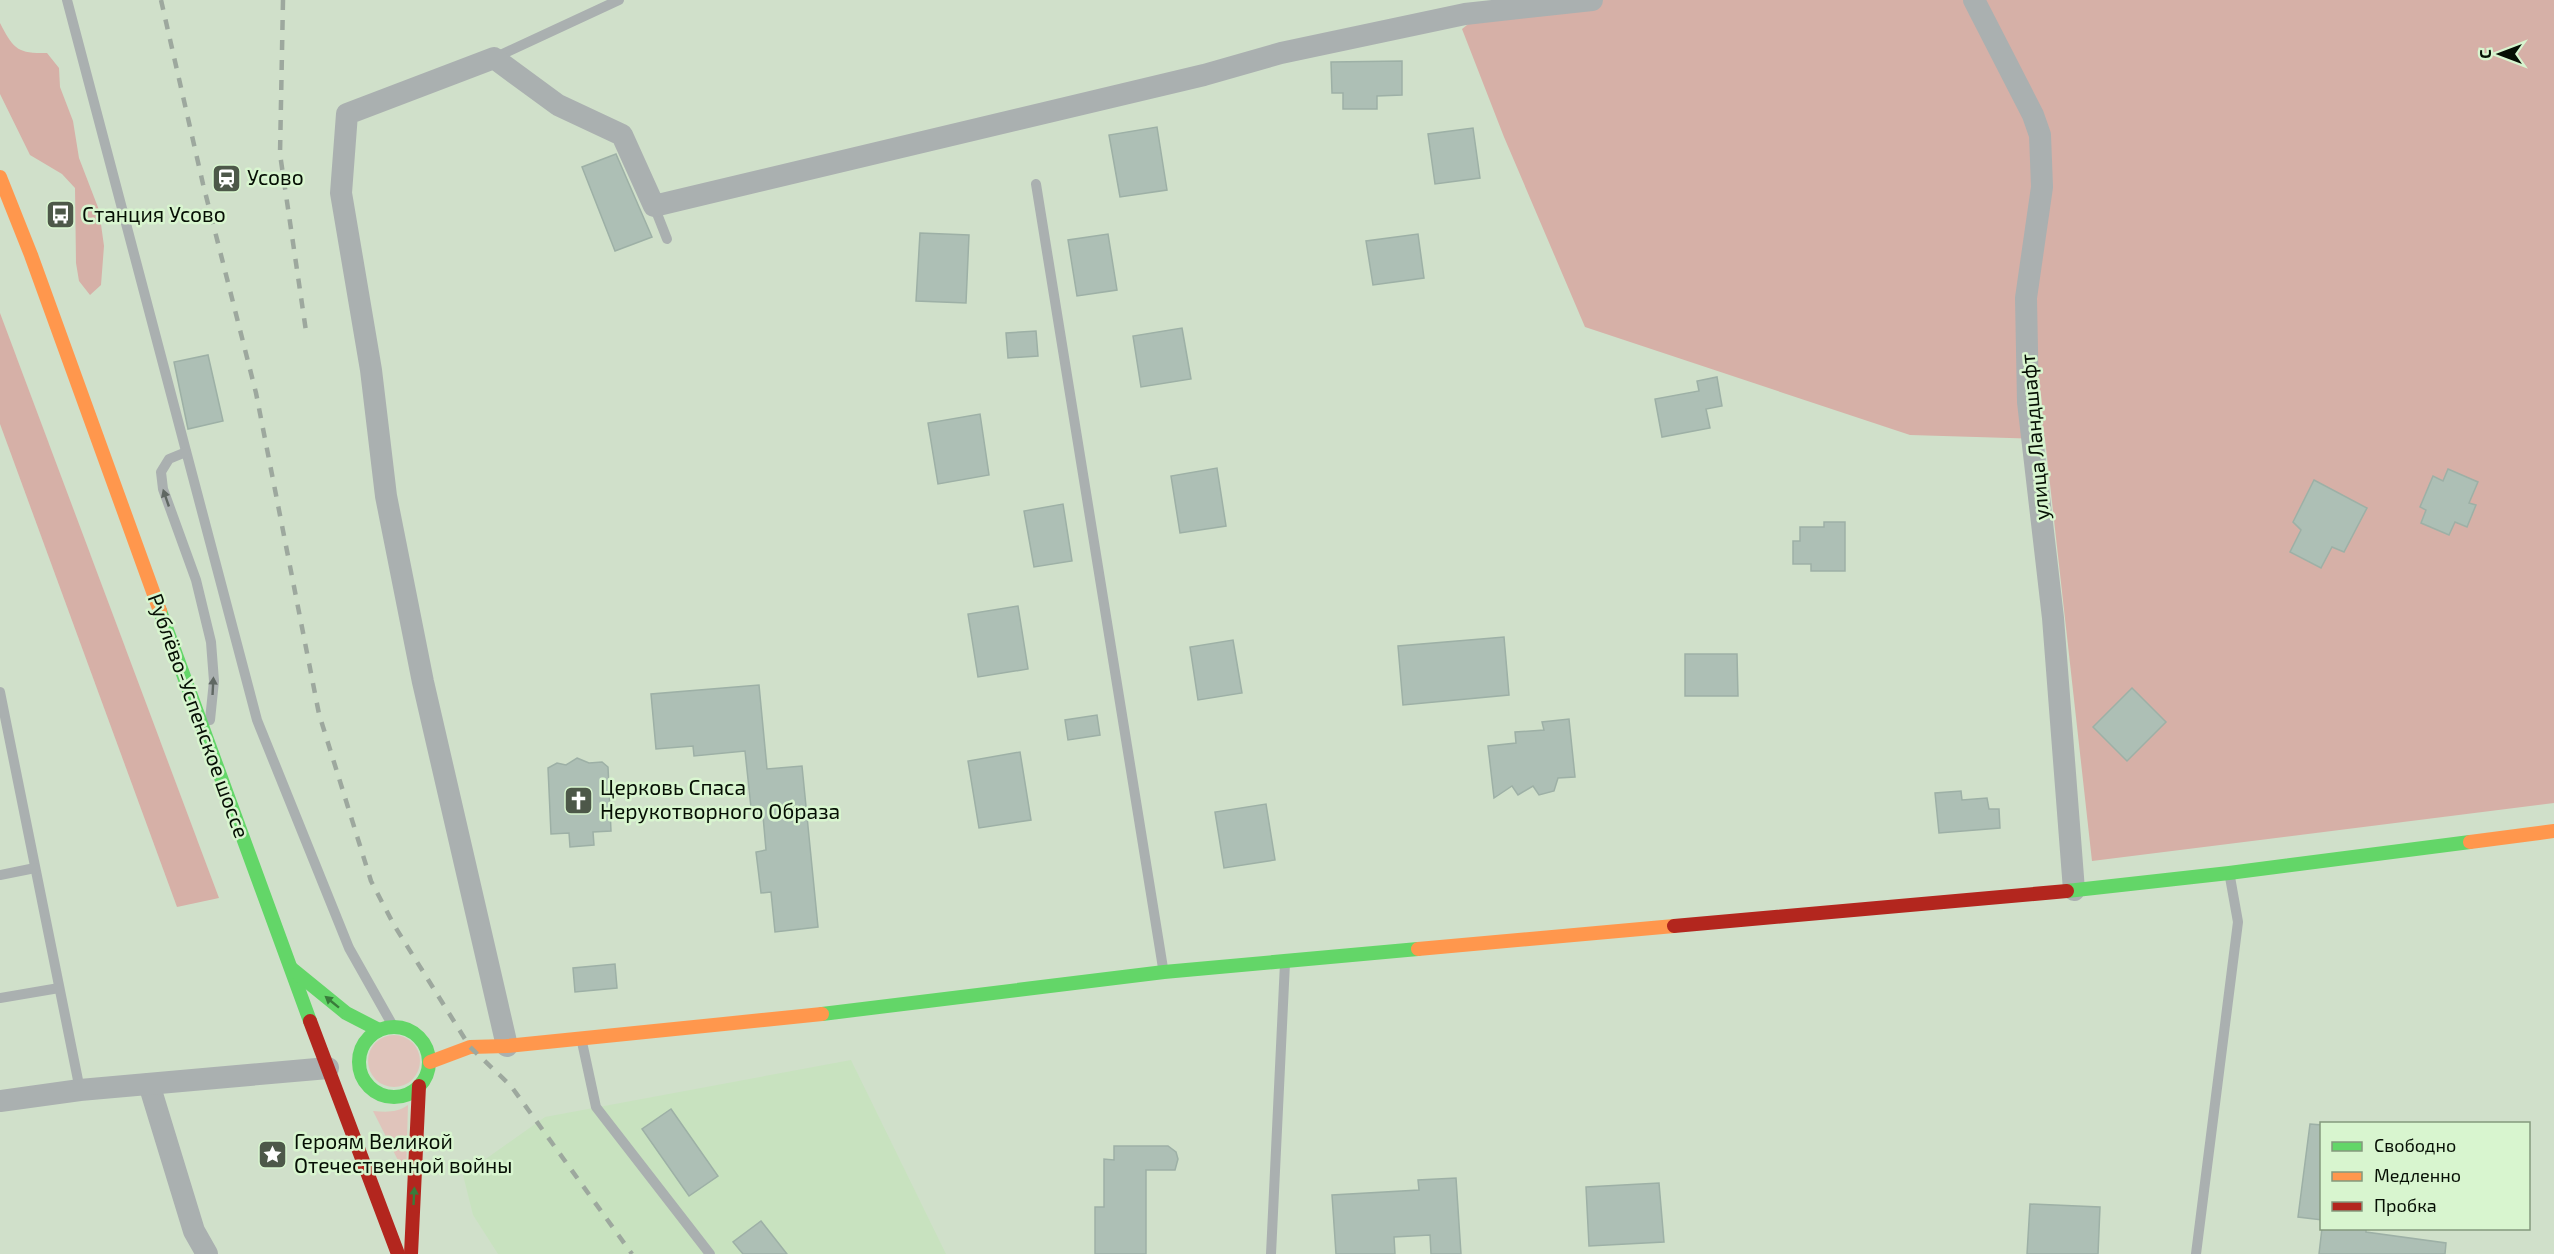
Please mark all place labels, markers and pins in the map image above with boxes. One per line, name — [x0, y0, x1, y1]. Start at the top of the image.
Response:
station icon: Усово — [210, 162, 242, 194]
place label: Усово — [247, 164, 304, 189]
bus stop icon: Станция Усово — [45, 199, 77, 231]
place label: Станция Усово — [82, 201, 226, 226]
place label: Церковь Спаса Нерукотворного Образа — [600, 774, 840, 824]
church icon: Церковь Спаса Нерукотворного Образа — [563, 784, 595, 816]
place label: Героям Великой Отечественной войны — [294, 1128, 512, 1177]
place icon: Героям Великой Отечественной войны — [257, 1138, 289, 1170]

